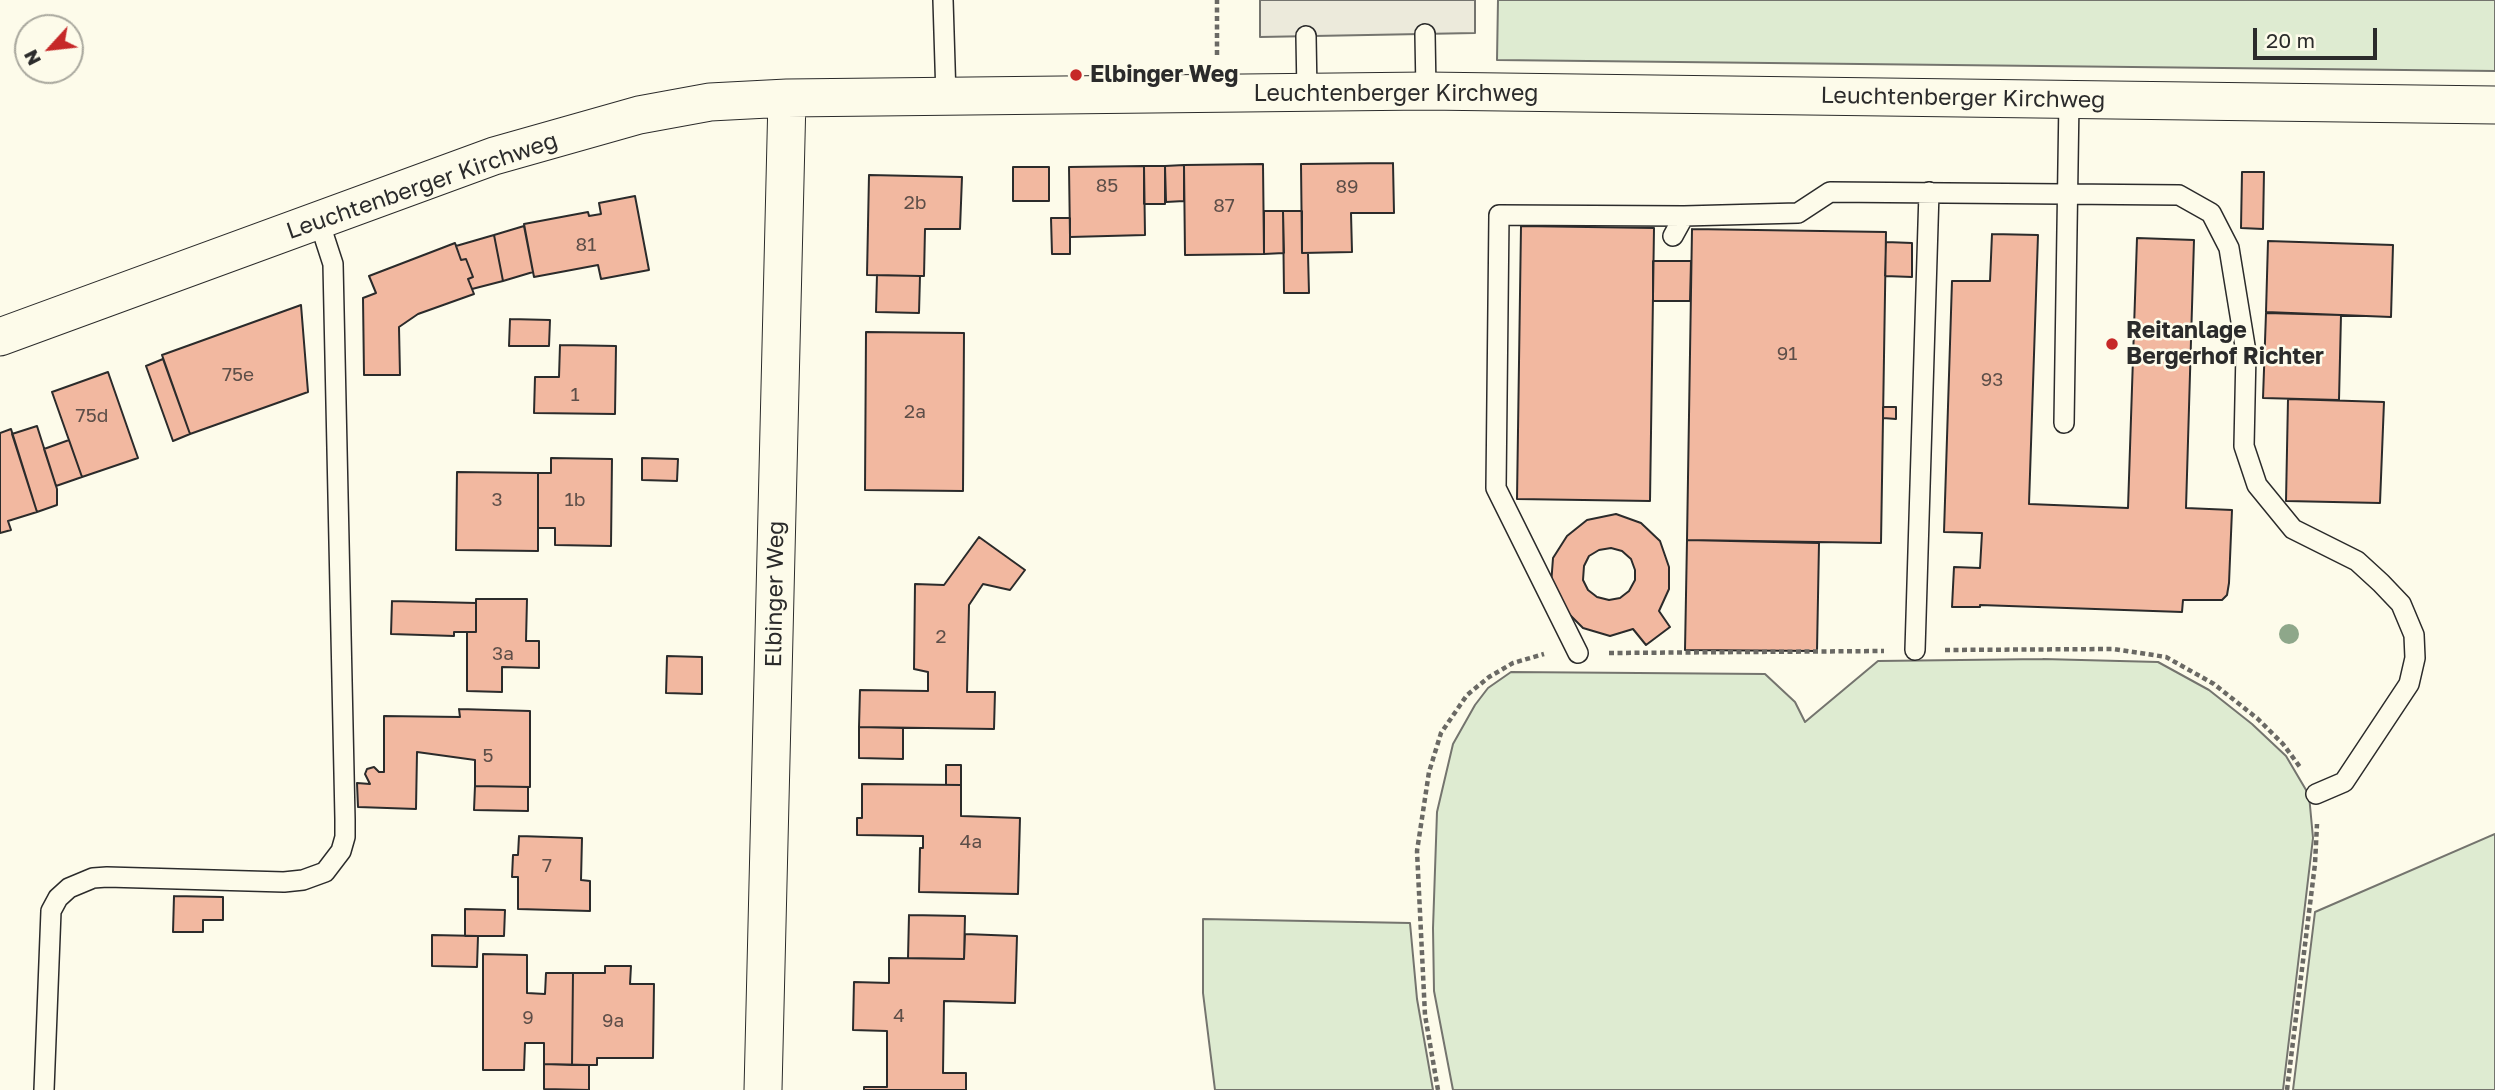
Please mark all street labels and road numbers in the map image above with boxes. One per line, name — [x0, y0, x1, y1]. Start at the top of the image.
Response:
street label: Leuchtenberger Kirchweg — [1254, 80, 1538, 108]
street label: Leuchtenberger Kirchweg — [1820, 82, 2106, 114]
street label: Leuchtenberger Kirchweg — [283, 127, 561, 245]
street label: Elbinger Weg — [760, 520, 790, 668]

